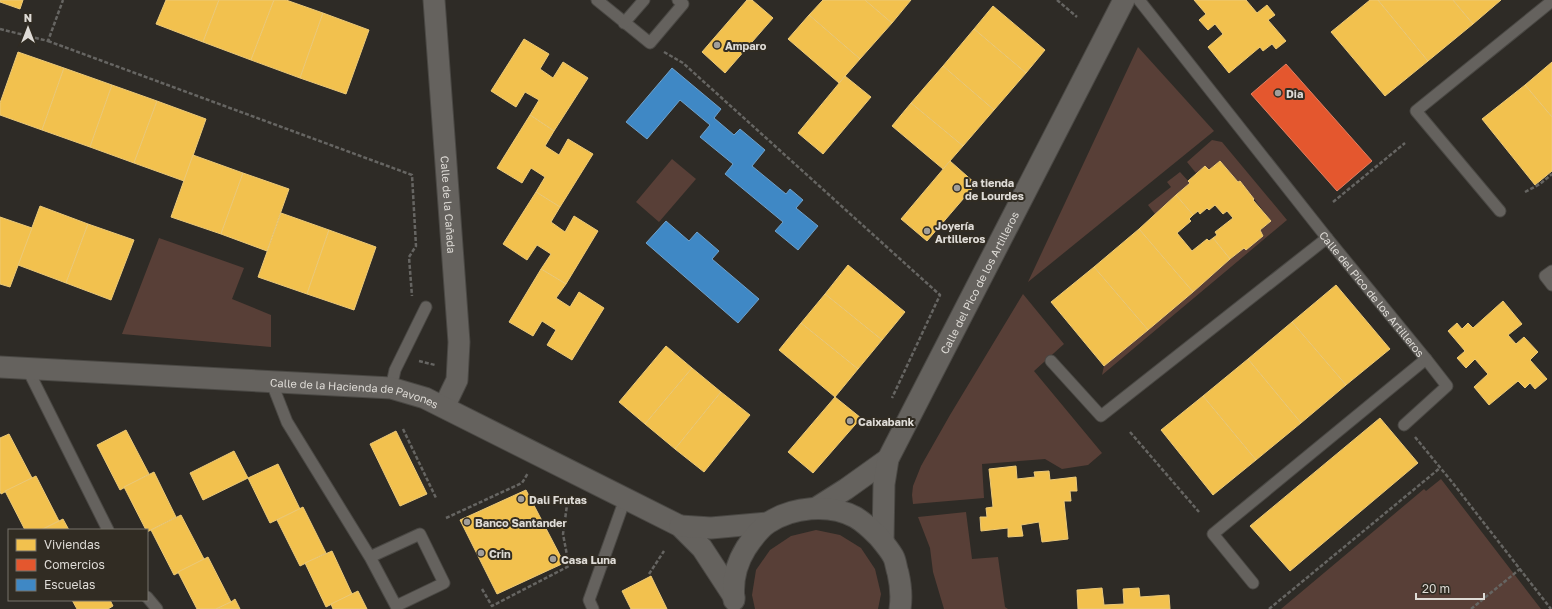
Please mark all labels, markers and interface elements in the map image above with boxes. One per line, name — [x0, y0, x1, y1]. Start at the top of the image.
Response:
north arrow — [8, 8, 48, 48]
text: N — [24, 11, 32, 24]
place label: Amparo — [725, 39, 767, 52]
marker: Amparo — [712, 40, 722, 50]
place label: Dia — [1286, 87, 1303, 100]
marker: Dia — [1273, 88, 1283, 98]
street label: Calle de la Cañada — [439, 155, 459, 254]
place label: La tienda de Lourdes — [965, 176, 1024, 202]
marker: La tienda de Lourdes — [952, 183, 962, 193]
street label: Calle del Pico de los Artilleros — [937, 209, 1021, 356]
place label: Joyería Artilleros — [935, 219, 985, 245]
marker: Joyería Artilleros — [922, 226, 932, 236]
street label: Calle del Pico de los Artilleros — [1317, 228, 1428, 359]
street label: Calle de la Hacienda de Pavones — [270, 375, 441, 410]
place label: Caixabank — [858, 415, 915, 428]
marker: Caixabank — [845, 416, 855, 426]
place label: Dali Frutas — [529, 493, 587, 506]
marker: Dali Frutas — [516, 494, 526, 504]
place label: Banco Santander — [475, 516, 568, 529]
marker: Banco Santander — [462, 517, 472, 527]
legend — [8, 529, 148, 601]
text: Viviendas — [44, 537, 100, 552]
place label: Crin — [489, 547, 511, 560]
marker: Crin — [476, 548, 486, 558]
place label: Casa Luna — [561, 553, 616, 566]
marker: Casa Luna — [548, 554, 558, 564]
text: Comercios — [44, 557, 105, 572]
scale bar — [1416, 575, 1484, 601]
text: Escuelas — [44, 577, 95, 592]
text: 20 m — [1422, 581, 1450, 596]

